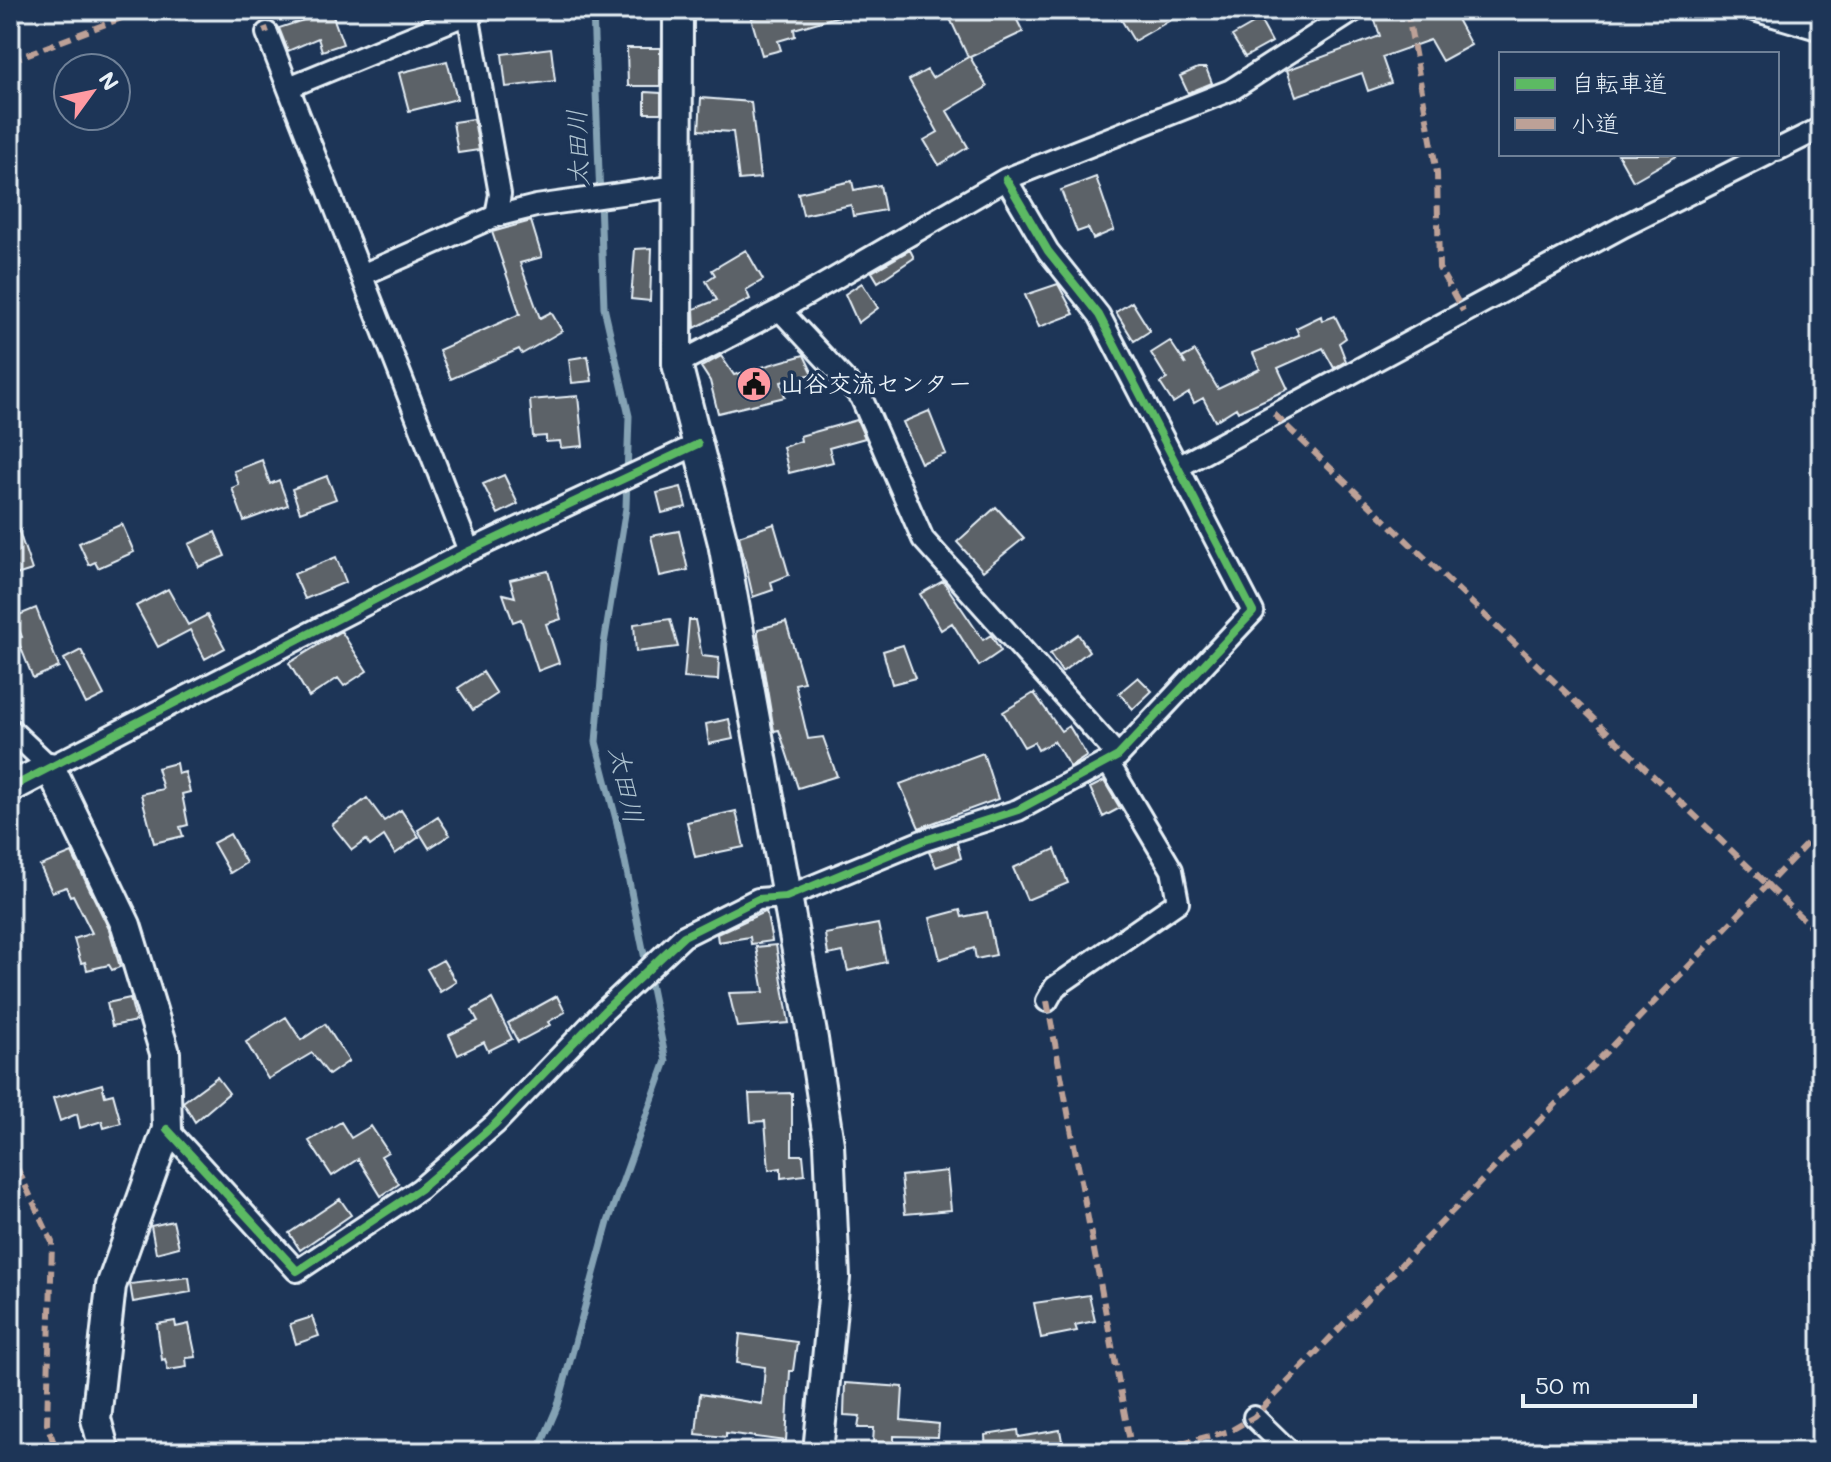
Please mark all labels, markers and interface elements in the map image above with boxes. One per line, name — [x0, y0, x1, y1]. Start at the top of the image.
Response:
north arrow — [52, 52, 132, 132]
legend — [1499, 52, 1779, 156]
text: N — [92, 66, 126, 96]
text: 自転車道 — [1571, 67, 1667, 98]
text: 小道 — [1571, 107, 1619, 138]
water label: 太田川 — [559, 108, 595, 188]
public building icon: 山谷交流センター — [735, 365, 773, 403]
place label: 山谷交流センター — [780, 367, 972, 398]
water label: 太田川 — [602, 743, 652, 826]
scale bar — [1523, 1358, 1695, 1408]
text: 50 m — [1535, 1369, 1591, 1400]

